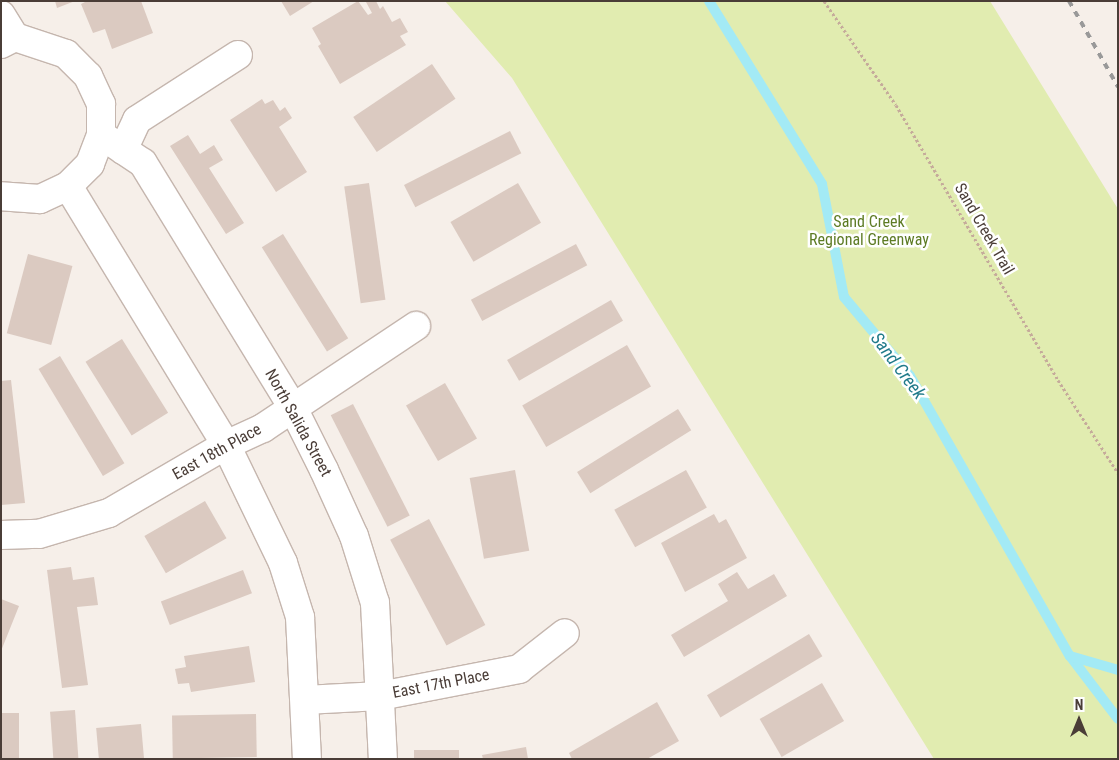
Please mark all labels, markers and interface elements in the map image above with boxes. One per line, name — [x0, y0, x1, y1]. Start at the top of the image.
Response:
street label: Sand Creek Trail — [950, 180, 1018, 278]
park label: Sand Creek Regional Greenway — [809, 212, 929, 250]
water label: Sand Creek — [866, 328, 930, 404]
street label: North Salida Street — [261, 366, 335, 480]
street label: East 18th Place — [169, 420, 265, 484]
street label: East 17th Place — [391, 665, 491, 703]
north arrow — [1054, 695, 1104, 745]
text: N — [1075, 697, 1083, 713]

